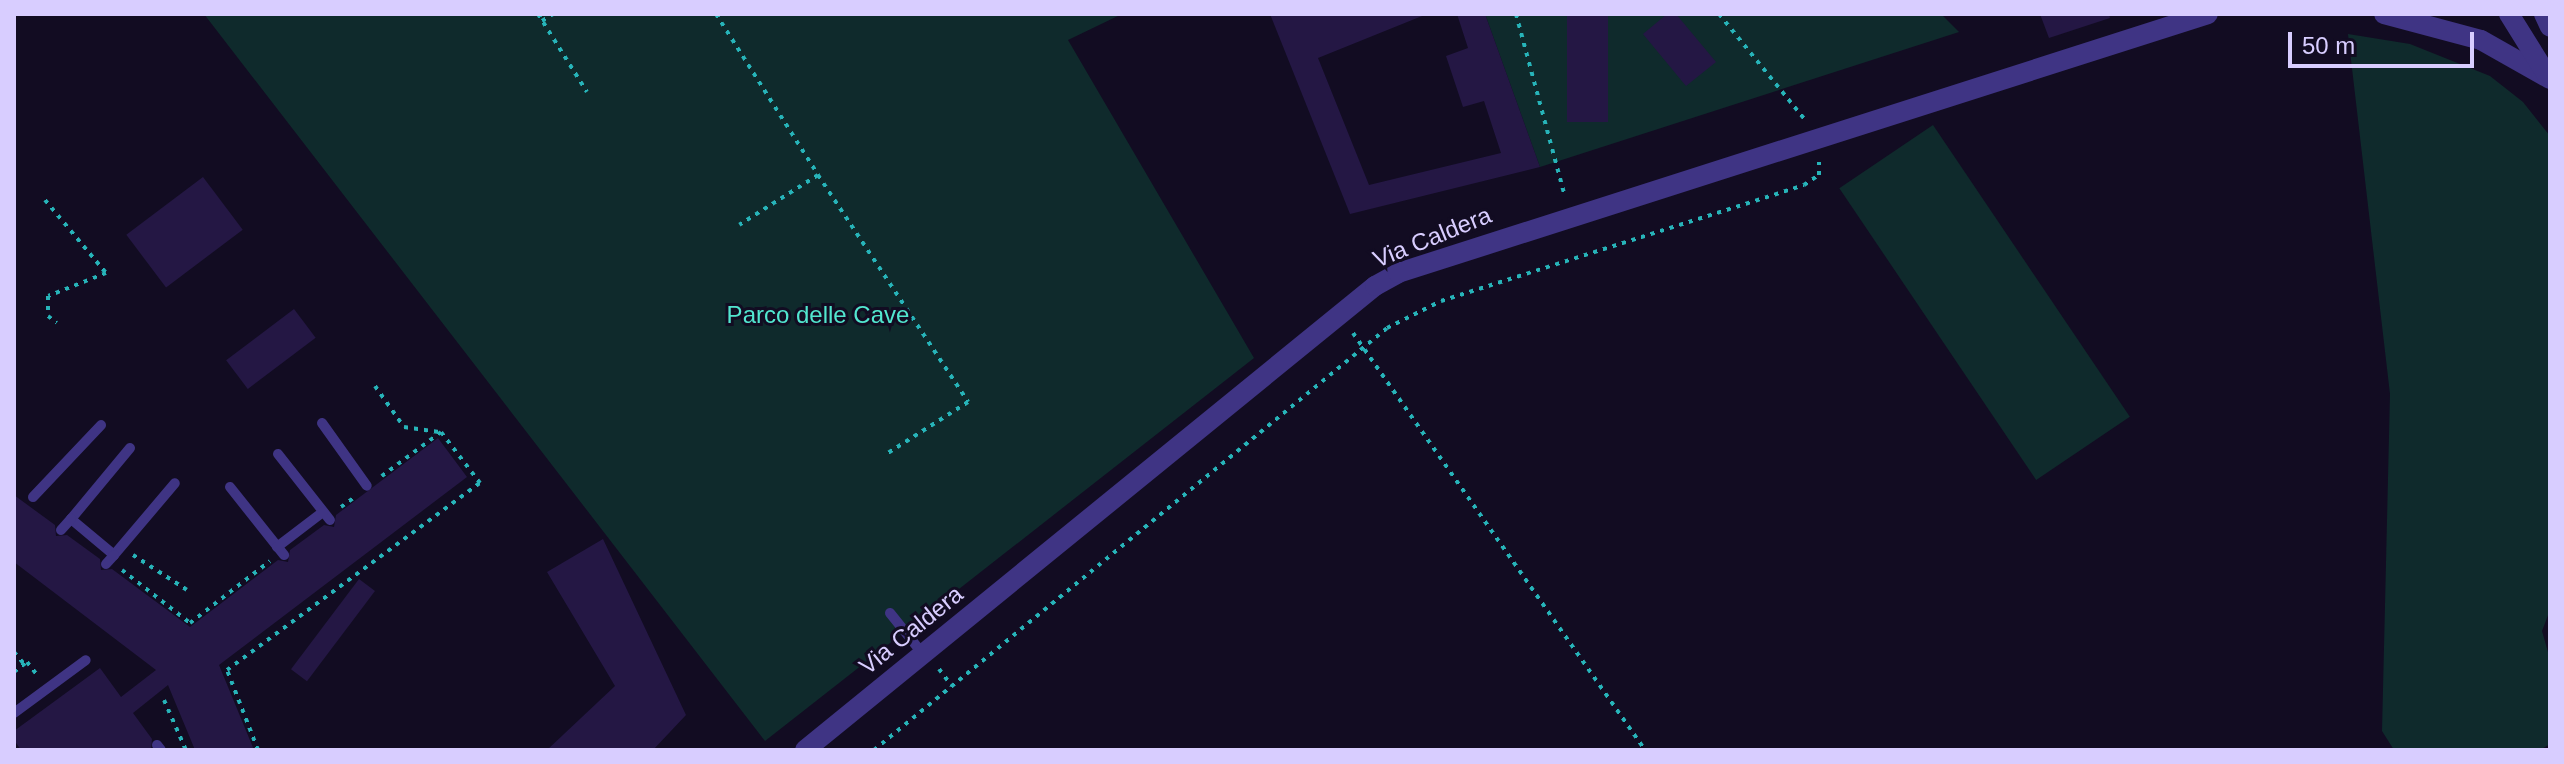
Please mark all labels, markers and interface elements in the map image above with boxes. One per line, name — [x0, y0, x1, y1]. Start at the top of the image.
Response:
scale bar — [2292, 16, 2478, 66]
text: 50 m — [2302, 32, 2355, 59]
street label: Via Caldera — [1369, 200, 1495, 274]
park label: Parco delle Cave — [727, 301, 909, 329]
street label: Via Caldera — [853, 579, 969, 681]

